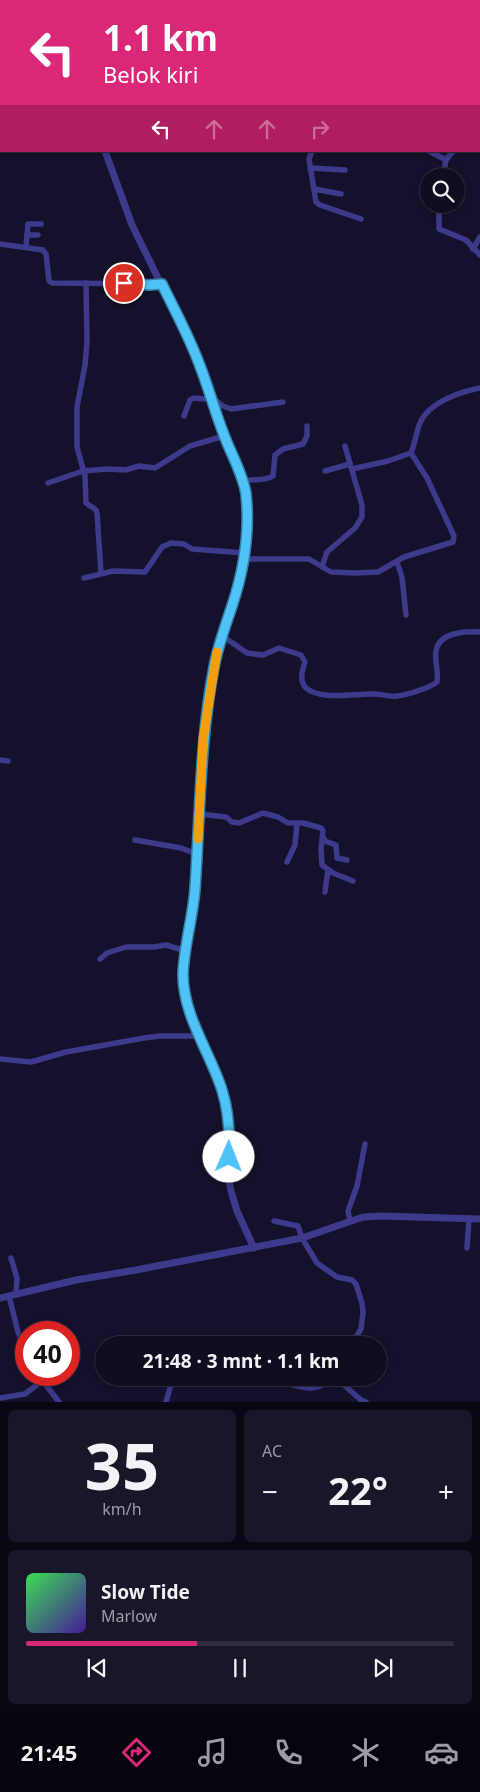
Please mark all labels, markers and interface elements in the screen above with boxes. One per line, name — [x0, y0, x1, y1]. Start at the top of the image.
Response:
text: 1.1 km — [103, 14, 218, 61]
icon: left — [20, 20, 85, 85]
text: Belok kiri — [103, 59, 198, 89]
icon: left — [147, 115, 175, 143]
icon: ahead — [200, 115, 228, 143]
icon: ahead — [253, 115, 281, 143]
icon: right — [306, 115, 334, 143]
map controls — [420, 168, 465, 213]
button: search — [420, 168, 465, 213]
pin — [103, 262, 145, 304]
icon: arrive — [110, 269, 138, 297]
position arrow — [202, 1130, 254, 1182]
speed limit sign: 40 — [15, 1321, 80, 1386]
text: 21:48 · 3 mnt · 1.1 km — [143, 1348, 339, 1374]
text: 35 — [85, 1421, 159, 1509]
text: AC — [262, 1440, 282, 1462]
text: 22° — [328, 1464, 388, 1516]
text: − — [262, 1472, 278, 1510]
text: + — [438, 1472, 454, 1510]
text: km/h — [102, 1498, 142, 1520]
text: Slow Tide — [101, 1579, 190, 1605]
text: Marlow — [101, 1605, 157, 1627]
icon: previous — [83, 1654, 111, 1682]
icon: pause — [226, 1654, 254, 1682]
icon: next — [369, 1654, 397, 1682]
icon: directions — [119, 1735, 154, 1770]
icon: music — [195, 1735, 230, 1770]
icon: phone — [271, 1735, 306, 1770]
icon: climate — [348, 1735, 383, 1770]
icon: car — [424, 1735, 459, 1770]
text: 21:45 — [21, 1737, 77, 1767]

